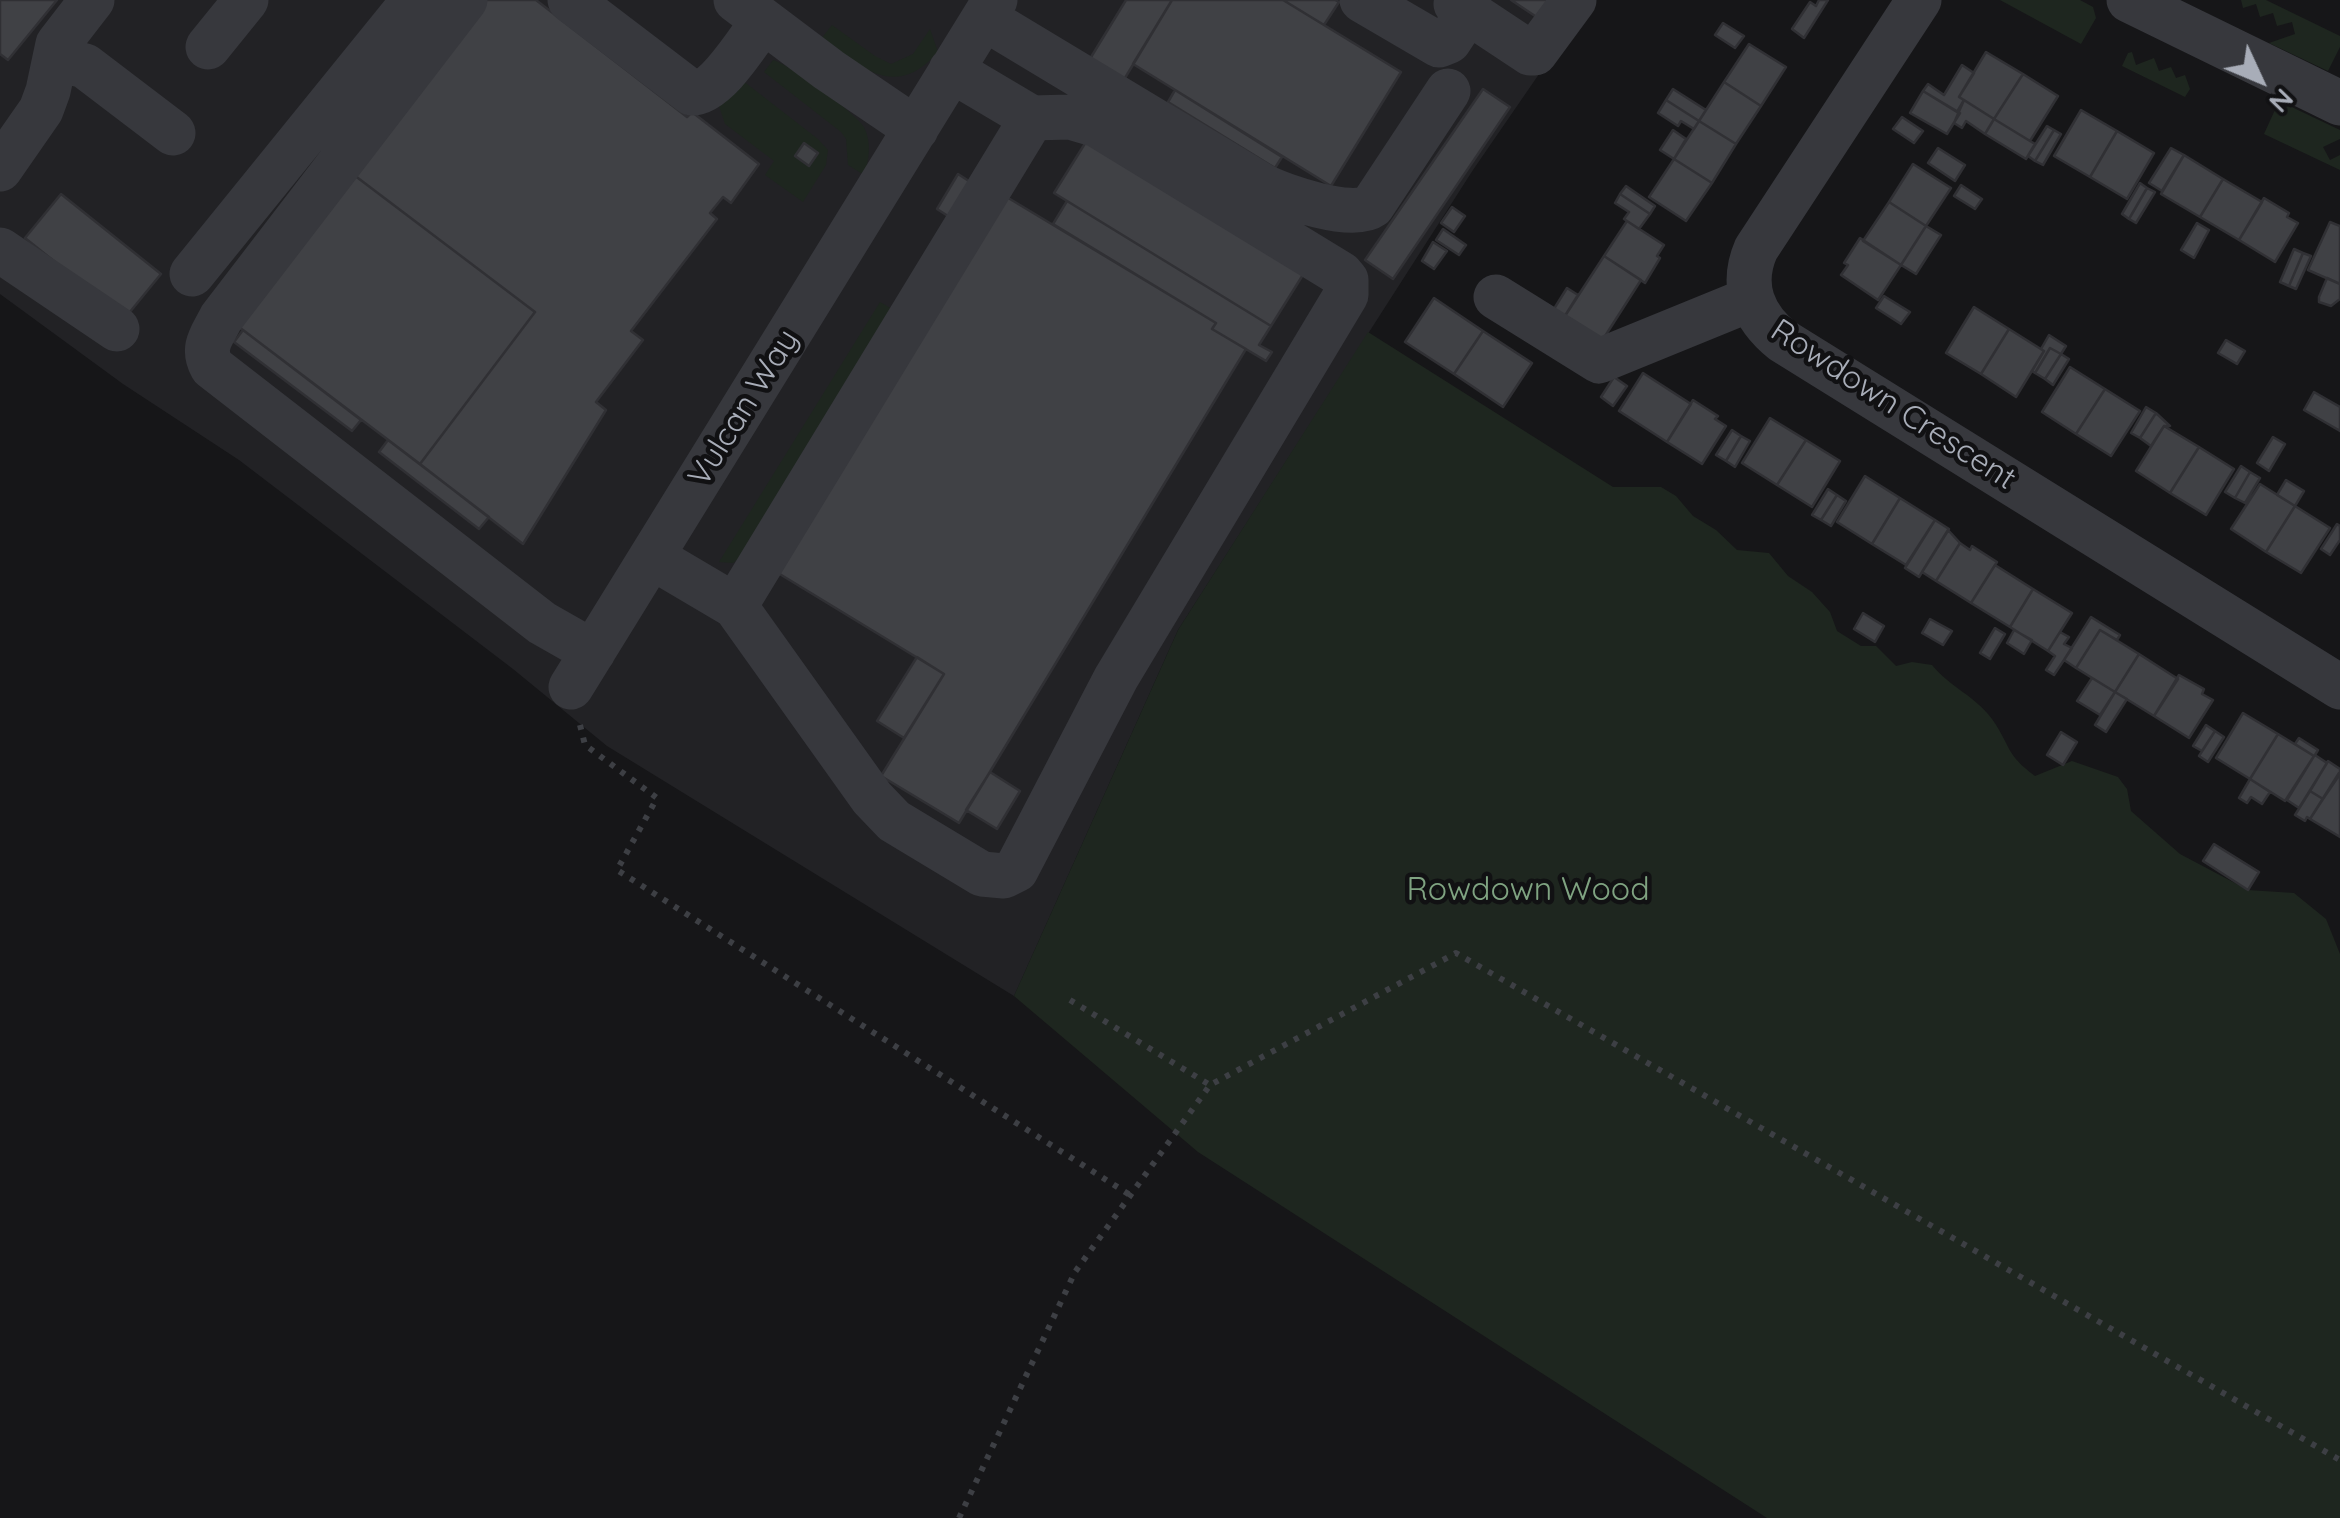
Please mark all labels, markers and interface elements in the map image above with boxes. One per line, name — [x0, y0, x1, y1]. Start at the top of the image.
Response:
north arrow — [2210, 30, 2310, 130]
text: N — [2262, 82, 2302, 121]
street label: Rowdown Crescent — [1763, 311, 2023, 499]
street label: Vulcan Way — [681, 323, 807, 493]
park label: Rowdown Wood — [1406, 871, 1650, 909]

